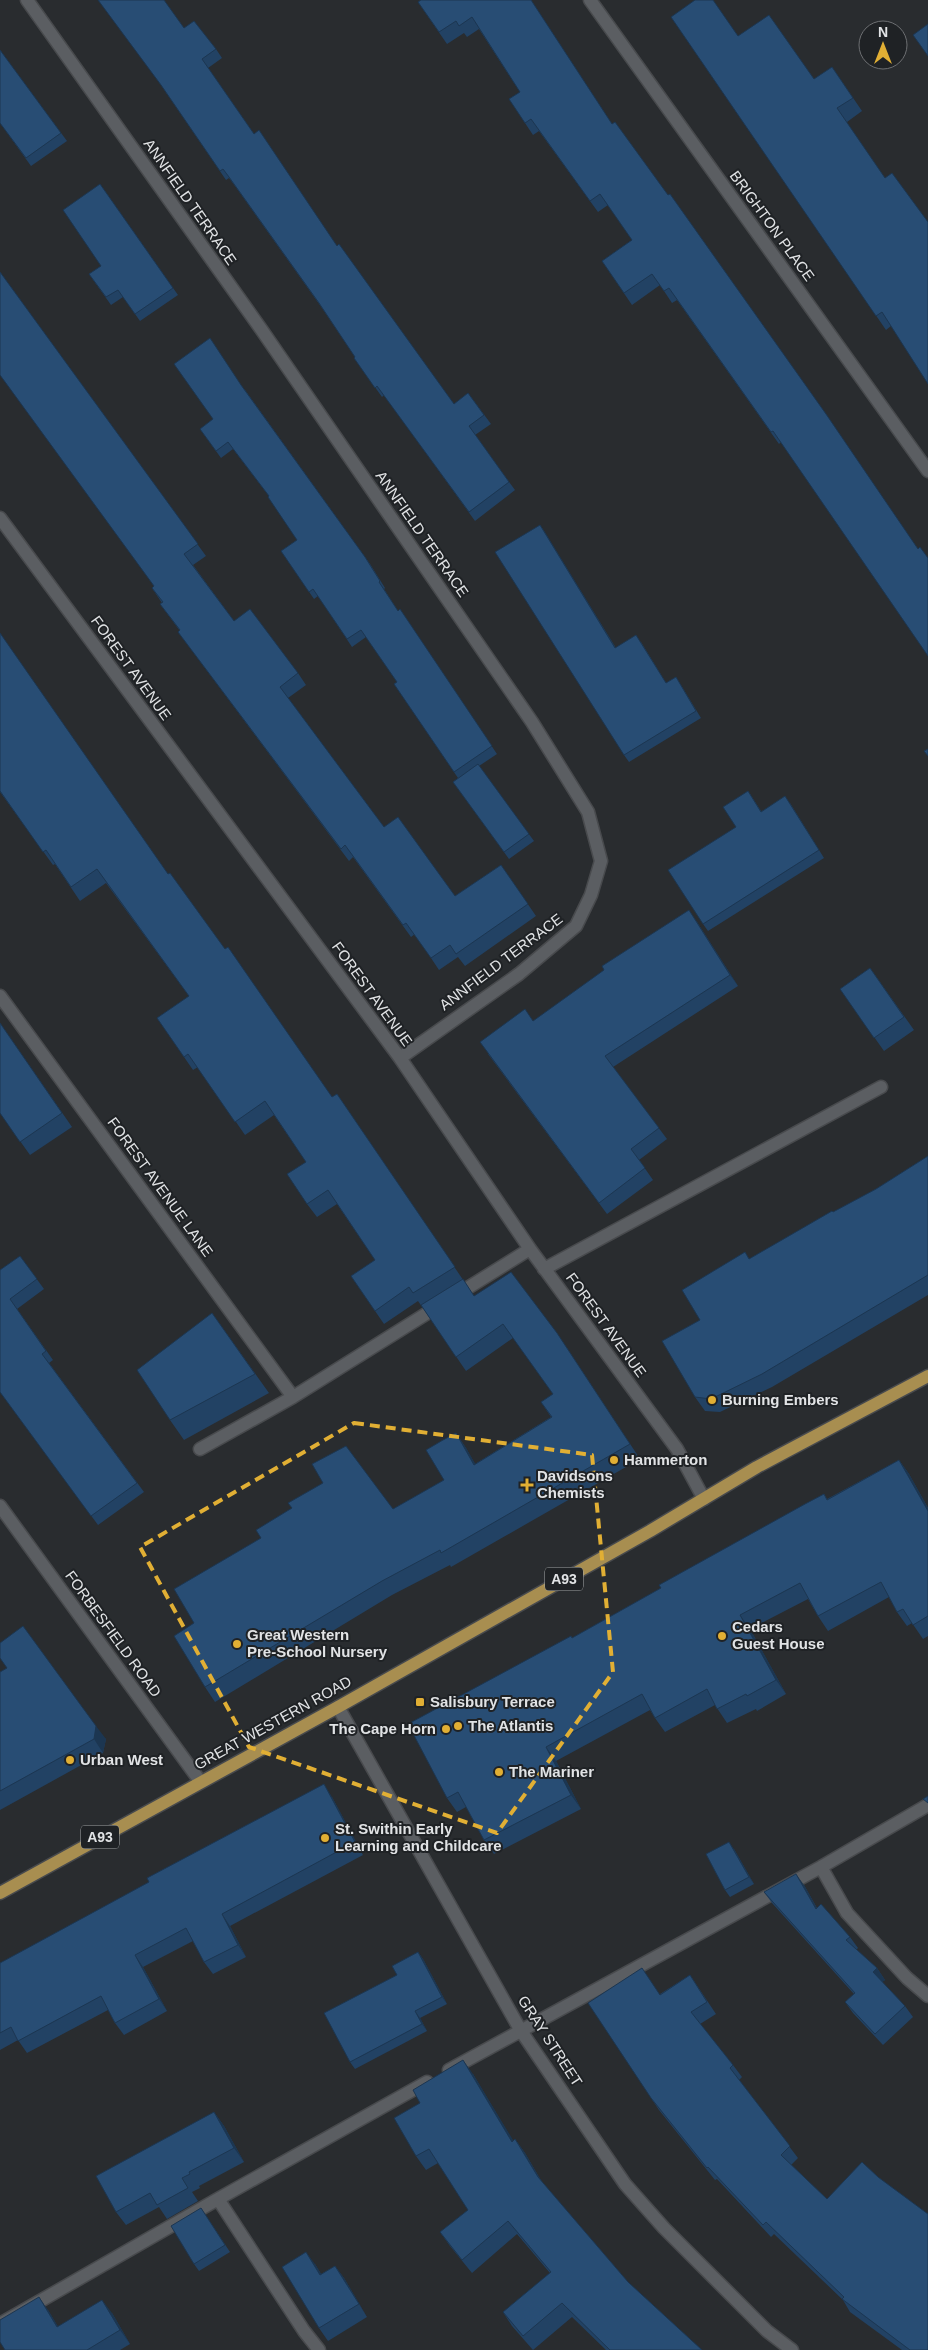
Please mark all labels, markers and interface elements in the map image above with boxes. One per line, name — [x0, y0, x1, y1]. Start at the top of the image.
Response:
north arrow — [858, 20, 908, 70]
text: N — [878, 24, 888, 40]
street label: ANNFIELD TERRACE — [140, 135, 240, 268]
street label: BRIGHTON PLACE — [727, 167, 818, 284]
street label: ANNFIELD TERRACE — [372, 467, 472, 600]
street label: FOREST AVENUE — [88, 612, 175, 723]
street label: ANNFIELD TERRACE — [436, 910, 566, 1013]
street label: FOREST AVENUE — [329, 938, 416, 1049]
street label: FOREST AVENUE LANE — [104, 1114, 217, 1260]
street label: FOREST AVENUE — [563, 1269, 650, 1380]
place label: Burning Embers — [722, 1391, 839, 1408]
marker: Burning Embers — [706, 1394, 718, 1406]
place label: Hammerton — [624, 1451, 707, 1468]
marker: Hammerton — [608, 1454, 620, 1466]
place label: Davidsons Chemists — [537, 1467, 613, 1501]
marker: Davidsons Chemists — [521, 1479, 533, 1491]
street label: FORBESFIELD ROAD — [62, 1567, 165, 1700]
road number: A93 — [545, 1568, 583, 1590]
place label: Cedars Guest House — [732, 1618, 825, 1652]
place label: Great Western Pre-School Nursery — [247, 1626, 388, 1660]
marker: Cedars Guest House — [716, 1630, 728, 1642]
marker: Great Western Pre-School Nursery — [231, 1638, 243, 1650]
street label: GREAT WESTERN ROAD — [191, 1672, 354, 1773]
place label: Salisbury Terrace — [430, 1693, 555, 1710]
marker: Salisbury Terrace — [414, 1696, 426, 1708]
place label: The Atlantis — [468, 1717, 553, 1734]
place label: The Cape Horn — [329, 1720, 436, 1737]
marker: The Atlantis — [452, 1720, 464, 1732]
marker: The Cape Horn — [440, 1723, 452, 1735]
place label: Urban West — [80, 1751, 163, 1768]
marker: Urban West — [64, 1754, 76, 1766]
place label: The Mariner — [509, 1763, 594, 1780]
marker: The Mariner — [493, 1766, 505, 1778]
place label: St. Swithin Early Learning and Childcare — [335, 1820, 502, 1854]
road number: A93 — [81, 1825, 119, 1848]
marker: St. Swithin Early Learning and Childcare — [319, 1832, 331, 1844]
street label: GRAY STREET — [515, 1992, 586, 2089]

